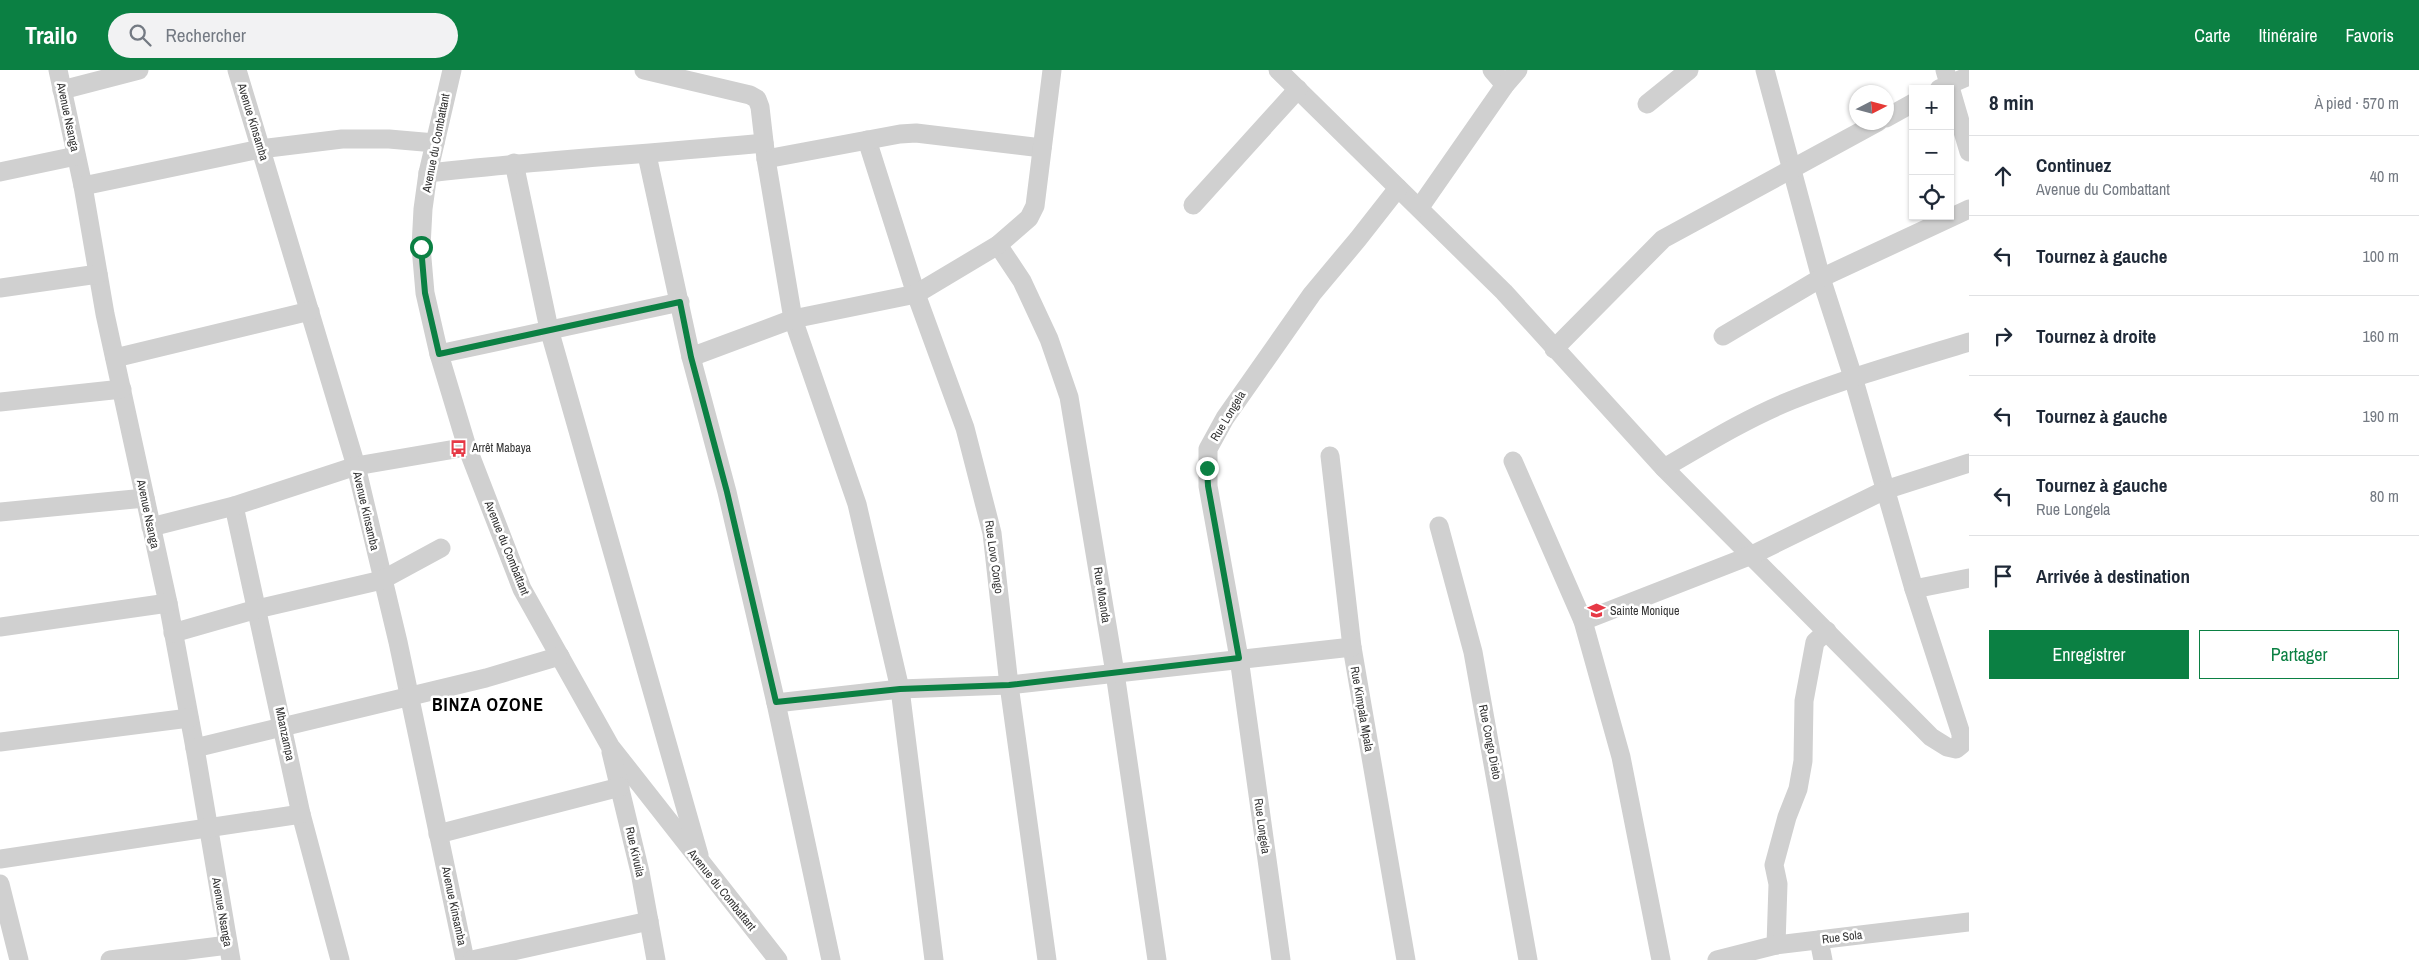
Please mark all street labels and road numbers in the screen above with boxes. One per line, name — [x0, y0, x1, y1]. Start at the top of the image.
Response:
street label: Avenue Nsanga — [53, 80, 83, 153]
street label: Avenue Kinsamba — [233, 80, 273, 163]
street label: Avenue du Combattant — [418, 92, 453, 195]
street label: Rue Longela — [1207, 388, 1249, 444]
street label: Avenue Kinsamba — [349, 469, 383, 552]
street label: Avenue Nsanga — [133, 477, 163, 550]
street label: Avenue du Combattant — [480, 497, 533, 598]
street label: Rue Lovo Congo — [981, 519, 1007, 595]
street label: Rue Moanda — [1090, 566, 1114, 625]
street label: Rue Kimpala Mpala — [1347, 665, 1377, 753]
street label: Rue Congo Dieto — [1475, 703, 1505, 781]
street label: Mbanzampa — [272, 706, 299, 763]
street label: Rue Longela — [1250, 797, 1274, 855]
street label: Rue Kivuila — [621, 825, 649, 879]
street label: Avenue du Combattant — [684, 845, 760, 934]
street label: Avenue Kinsamba — [438, 864, 470, 947]
street label: Avenue Nsanga — [208, 875, 236, 948]
street label: Rue Sola — [1821, 927, 1864, 947]

